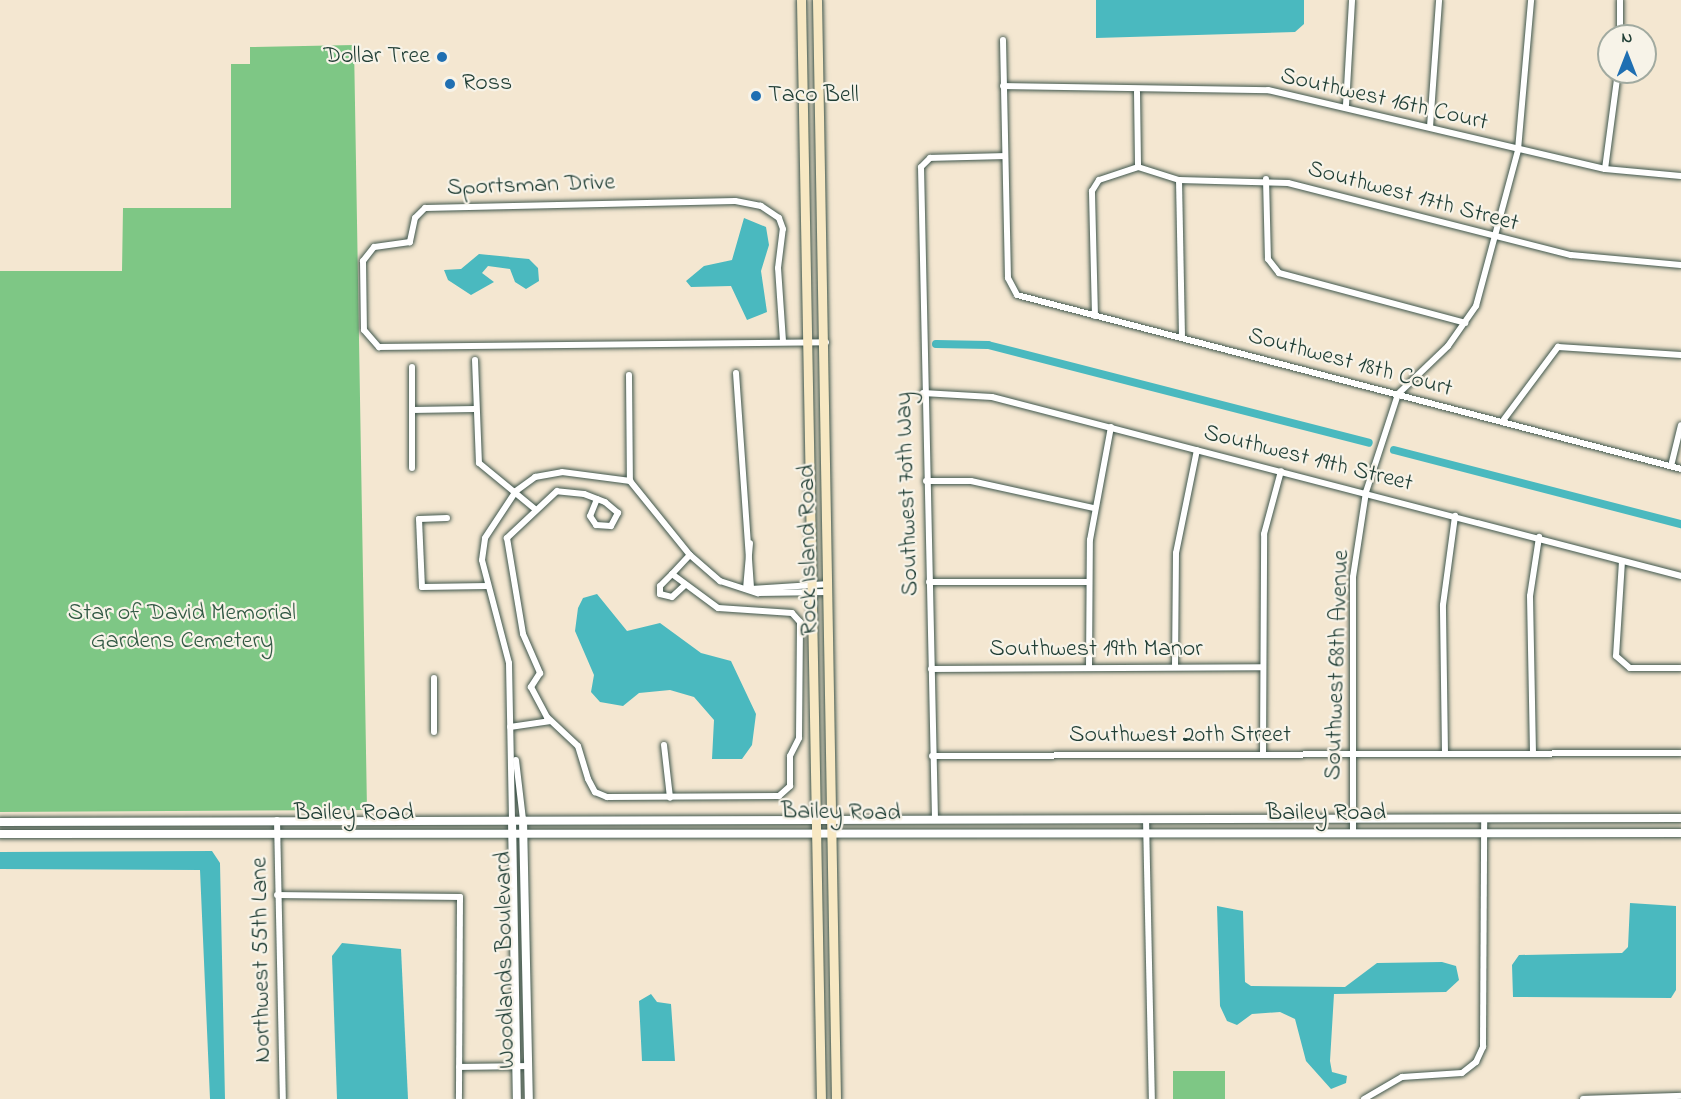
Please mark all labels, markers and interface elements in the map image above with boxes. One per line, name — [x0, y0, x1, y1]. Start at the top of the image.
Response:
north arrow — [1597, 24, 1657, 84]
text: N — [1622, 26, 1632, 50]
place label: Dollar Tree — [323, 43, 430, 71]
marker: Dollar Tree — [435, 50, 449, 64]
street label: Southwest 16th Court — [1277, 62, 1491, 138]
place label: Ross — [462, 70, 512, 98]
marker: Ross — [443, 77, 457, 91]
place label: Taco Bell — [768, 82, 859, 110]
marker: Taco Bell — [749, 89, 763, 103]
street label: Southwest 17th Street — [1304, 155, 1522, 239]
street label: Sportsman Drive — [446, 169, 616, 203]
street label: Southwest 18th Court — [1245, 322, 1455, 404]
street label: Southwest 70th Way — [890, 391, 926, 597]
street label: Southwest 19th Street — [1200, 419, 1416, 499]
street label: Rock Island Road — [793, 464, 825, 636]
street label: Southwest 68th Avenue — [1320, 549, 1356, 781]
park label: Star of David Memorial Gardens Cemetery — [68, 600, 296, 656]
street label: Southwest 19th Manor — [989, 636, 1203, 664]
street label: Southwest 20th Street — [1069, 722, 1291, 750]
street label: Bailey Road — [781, 798, 901, 828]
street label: Bailey Road — [294, 800, 414, 828]
street label: Bailey Road — [1266, 800, 1386, 828]
street label: Woodlands Boulevard — [490, 851, 522, 1069]
street label: Northwest 55th Lane — [246, 857, 278, 1063]

